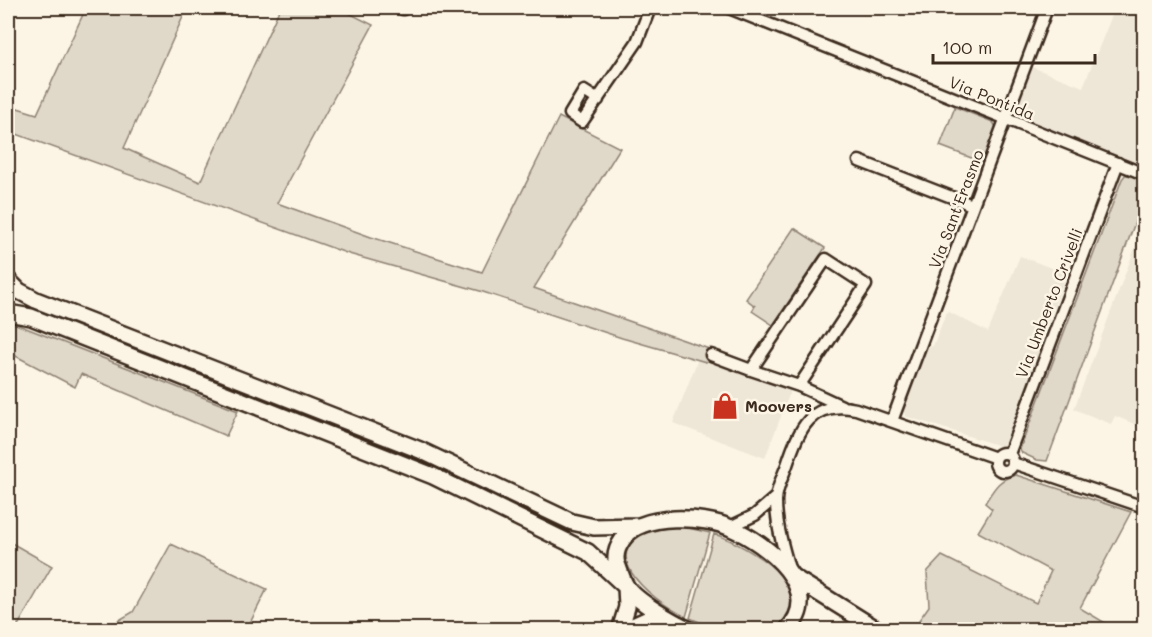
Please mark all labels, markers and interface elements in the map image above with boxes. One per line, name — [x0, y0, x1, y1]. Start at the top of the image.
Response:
scale bar — [933, 27, 1095, 65]
text: 100 m — [942, 35, 992, 59]
street label: Via Pontida — [946, 71, 1038, 124]
street label: Via Sant'Erasmo — [923, 146, 988, 271]
street label: Via Umberto Crivelli — [1010, 225, 1087, 381]
shop icon: Moovers — [710, 391, 740, 421]
place label: Moovers — [745, 395, 812, 416]

